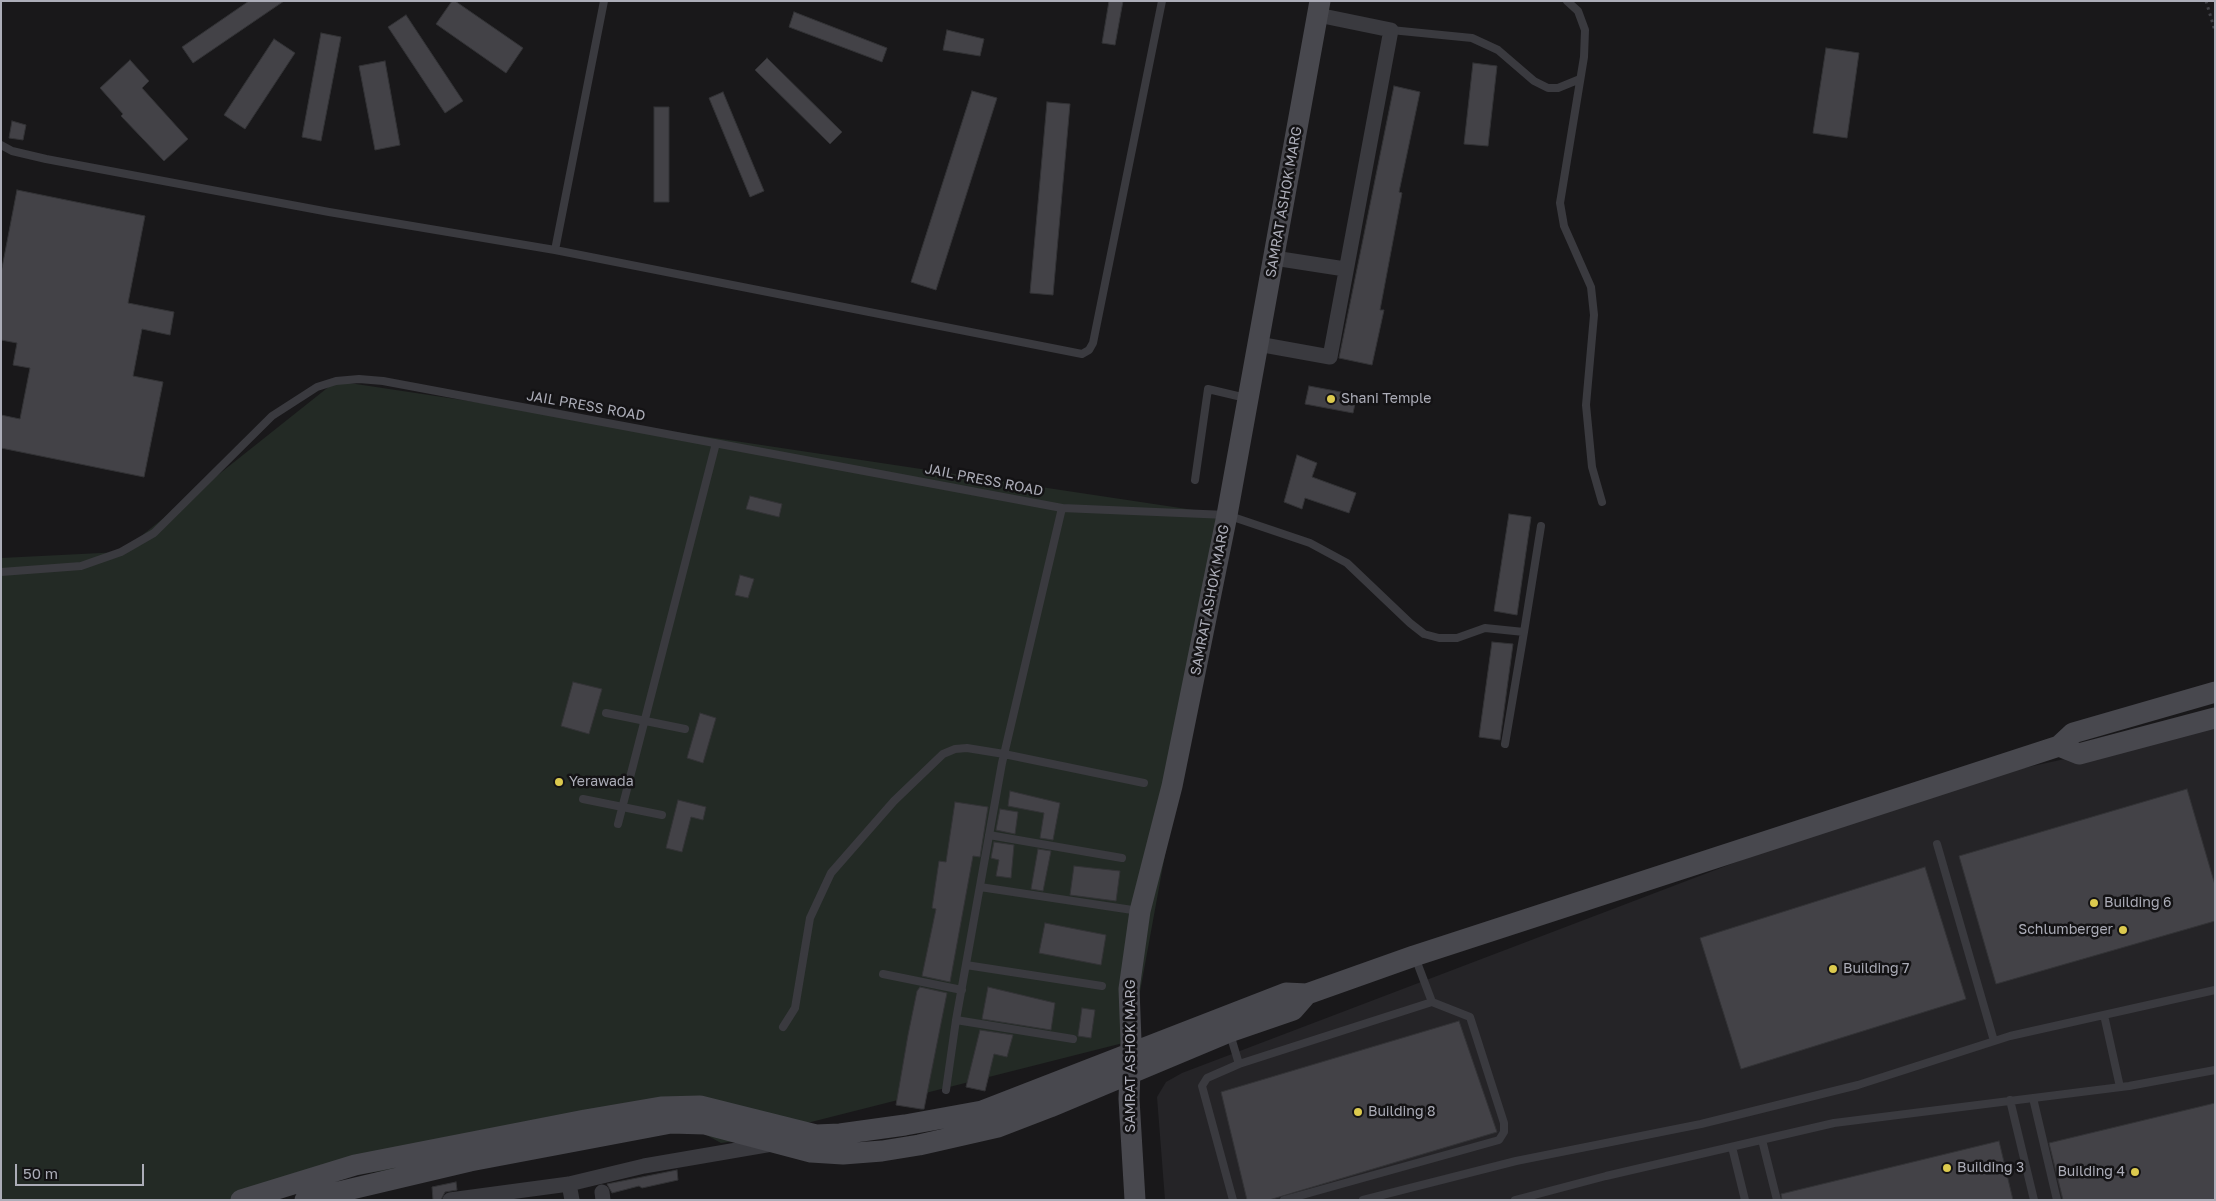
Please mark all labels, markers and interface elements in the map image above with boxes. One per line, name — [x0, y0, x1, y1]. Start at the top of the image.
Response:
street label: SAMRAT ASHOK MARG — [1262, 125, 1306, 279]
street label: JAIL PRESS ROAD — [525, 387, 647, 425]
place label: Shani Temple — [1341, 391, 1431, 407]
marker: Shani Temple — [1325, 393, 1337, 405]
street label: JAIL PRESS ROAD — [923, 460, 1045, 500]
street label: SAMRAT ASHOK MARG — [1187, 523, 1233, 677]
place label: Yerawada — [569, 774, 634, 790]
marker: Yerawada — [553, 776, 565, 788]
place label: Building 6 — [2104, 895, 2171, 911]
marker: Building 6 — [2088, 897, 2100, 909]
place label: Schlumberger — [2018, 922, 2113, 938]
marker: Schlumberger — [2117, 924, 2129, 936]
place label: Building 7 — [1843, 961, 1909, 977]
marker: Building 7 — [1827, 963, 1839, 975]
street label: SAMRAT ASHOK MARG — [1123, 979, 1139, 1133]
place label: Building 8 — [1368, 1104, 1436, 1120]
marker: Building 8 — [1352, 1106, 1364, 1118]
scale bar — [18, 1154, 146, 1186]
place label: Building 3 — [1957, 1160, 2024, 1176]
marker: Building 3 — [1941, 1162, 1953, 1174]
text: 50 m — [23, 1164, 58, 1182]
place label: Building 4 — [2057, 1164, 2125, 1180]
marker: Building 4 — [2129, 1166, 2141, 1178]

